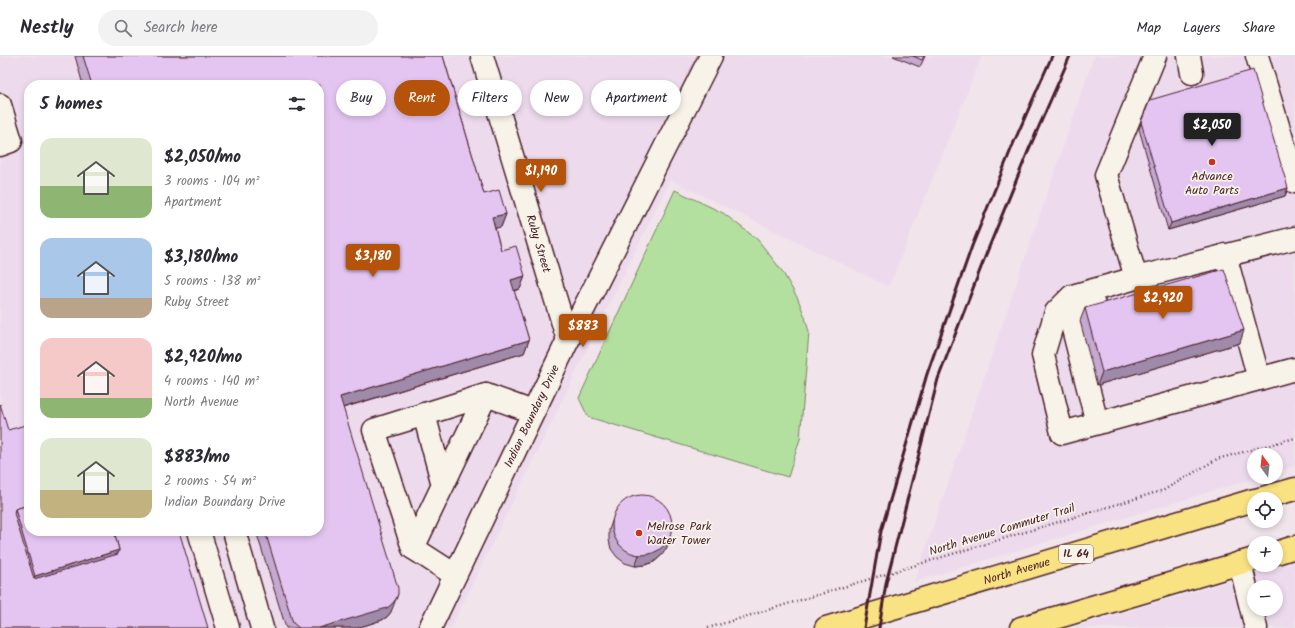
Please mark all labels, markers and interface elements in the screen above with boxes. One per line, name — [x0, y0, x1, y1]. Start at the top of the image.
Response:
search box — [98, 10, 378, 46]
text: Nestly — [20, 13, 74, 43]
text: Search here — [144, 16, 218, 40]
icon: search — [112, 17, 134, 39]
text: Map — [1137, 17, 1161, 39]
text: Layers — [1183, 17, 1221, 39]
text: Share — [1243, 17, 1275, 39]
chip: Buy — [336, 80, 386, 116]
chip: Rent — [394, 80, 450, 116]
chip: Filters — [458, 80, 522, 116]
chip: New — [530, 80, 583, 116]
chip: Apartment — [591, 80, 681, 116]
text: 5 homes — [40, 91, 103, 118]
icon: filters — [286, 93, 308, 115]
pin: $2,050 — [1179, 113, 1245, 147]
text: $2,050 — [1193, 115, 1231, 136]
text: $2,050/mo — [164, 144, 241, 171]
icon: home — [72, 154, 120, 202]
marker: Advance Auto Parts — [1207, 157, 1217, 167]
pin: $1,190 — [508, 159, 574, 193]
text: $1,190 — [525, 161, 557, 182]
place label: Advance Auto Parts — [1185, 167, 1239, 200]
text: 3 rooms · 104 m² — [164, 171, 259, 192]
text: Apartment — [164, 192, 222, 213]
street label: Ruby Street — [521, 212, 557, 275]
text: $3,180/mo — [164, 244, 238, 271]
pin: $3,180 — [340, 244, 406, 278]
text: $3,180 — [355, 246, 391, 267]
icon: home — [72, 254, 120, 302]
text: 5 rooms · 138 m² — [164, 271, 261, 292]
pin: $2,920 — [1130, 286, 1196, 320]
text: $2,920 — [1143, 288, 1183, 309]
text: Ruby Street — [164, 292, 229, 313]
pin: $883 — [559, 314, 607, 348]
text: $883 — [568, 316, 598, 337]
text: $2,920/mo — [164, 344, 242, 371]
icon: home — [72, 354, 120, 402]
street label: Indian Boundary Drive — [499, 361, 565, 471]
text: 4 rooms · 140 m² — [164, 371, 259, 392]
text: North Avenue — [164, 392, 238, 413]
text: $883/mo — [164, 444, 230, 471]
north arrow — [1247, 448, 1283, 484]
map controls — [1247, 448, 1283, 616]
icon: home — [72, 454, 120, 502]
text: 2 rooms · 54 m² — [164, 471, 256, 492]
text: Indian Boundary Drive — [164, 492, 285, 513]
button: locate — [1247, 492, 1283, 528]
street label: North Avenue Commuter Trail — [927, 499, 1077, 561]
place label: Melrose Park Water Tower — [647, 517, 712, 550]
marker: Melrose Park Water Tower — [634, 528, 644, 538]
button: + — [1247, 536, 1283, 572]
road number: IL 64 — [1059, 545, 1093, 563]
street label: North Avenue — [981, 552, 1053, 590]
button: − — [1247, 580, 1283, 616]

